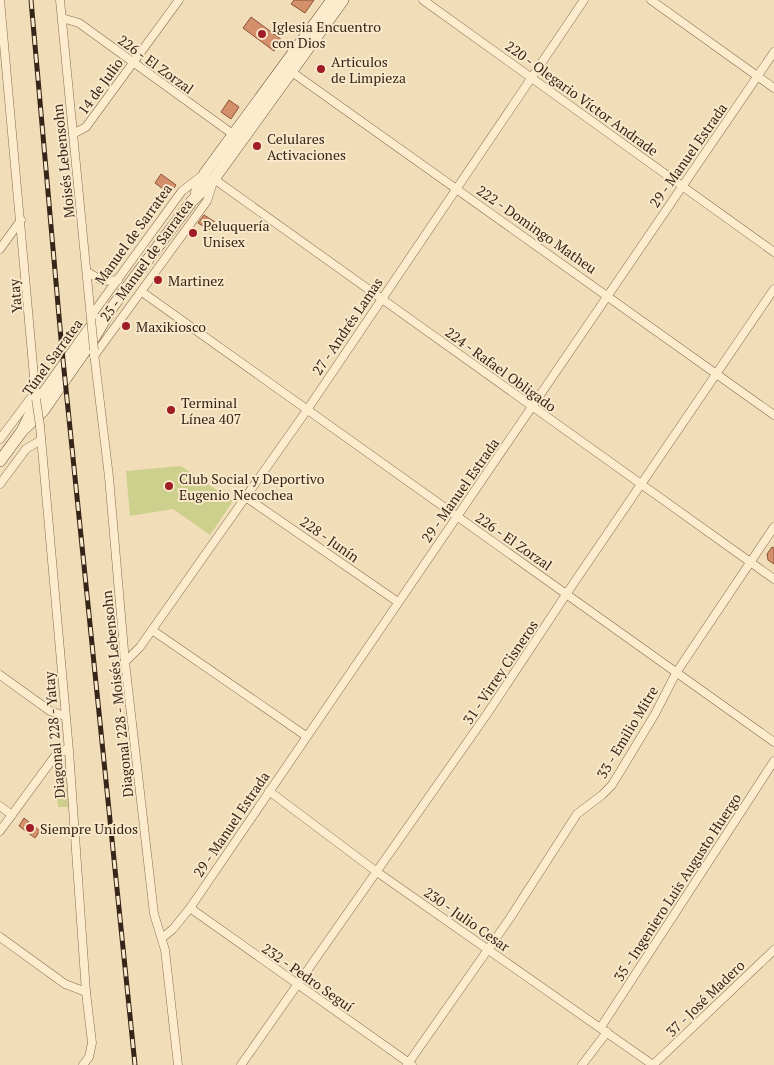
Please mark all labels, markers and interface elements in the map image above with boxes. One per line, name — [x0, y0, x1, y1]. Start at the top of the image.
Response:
place label: Iglesia Encuentro con Dios — [272, 17, 381, 52]
marker: Iglesia Encuentro con Dios — [256, 28, 268, 40]
street label: 226 - El Zorzal — [114, 30, 198, 98]
street label: 220 - Olegario Víctor Andrade — [502, 36, 662, 160]
place label: Articulos de Limpieza — [331, 52, 406, 87]
street label: 14 de Julio — [73, 54, 127, 118]
marker: Articulos de Limpieza — [315, 63, 327, 75]
street label: 29 - Manuel Estrada — [645, 99, 731, 211]
street label: Moisés Lebensohn — [47, 102, 78, 219]
place label: Celulares Activaciones — [267, 129, 346, 164]
marker: Celulares Activaciones — [251, 140, 263, 152]
street label: Manuel de Sarratea — [90, 180, 176, 288]
street label: 222 - Domingo Matheu — [473, 180, 601, 278]
street label: 25 - Manuel de Sarratea — [95, 195, 197, 325]
place label: Peluquería Unisex — [203, 216, 270, 251]
marker: Peluquería Unisex — [187, 227, 199, 239]
place label: Martinez — [168, 271, 224, 290]
marker: Martinez — [152, 274, 164, 286]
street label: 27 - Andrés Lamas — [307, 274, 387, 378]
street label: Yatay — [4, 277, 26, 314]
street label: Túnel Sarratea — [18, 315, 86, 399]
place label: Maxikiosco — [136, 317, 206, 336]
marker: Maxikiosco — [120, 320, 132, 332]
street label: 224 - Rafael Obligado — [442, 322, 561, 416]
place label: Terminal Línea 407 — [181, 393, 241, 428]
marker: Terminal Línea 407 — [165, 404, 177, 416]
street label: 29 - Manuel Estrada — [417, 434, 503, 546]
place label: Club Social y Deportivo Eugenio Necochea — [179, 469, 325, 504]
marker: Club Social y Deportivo Eugenio Necochea — [163, 480, 175, 492]
street label: 226 - El Zorzal — [472, 508, 556, 574]
street label: 228 - Junín — [297, 512, 364, 567]
street label: Diagonal 228 - Moisés Lebensohn — [97, 589, 137, 798]
street label: 31 - Virrey Cisneros — [458, 616, 542, 728]
street label: Diagonal 228 - Yatay — [39, 670, 69, 799]
street label: 33 - Emilio Mitre — [592, 682, 662, 782]
street label: 29 - Manuel Estrada — [189, 768, 273, 880]
street label: 35 - Ingeniero Luis Augusto Huergo — [609, 789, 745, 985]
place label: Siempre Unidos — [40, 819, 138, 838]
marker: Siempre Unidos — [24, 822, 36, 834]
street label: 230 - Julio Cesar — [420, 882, 514, 956]
street label: 232 - Pedro Seguí — [259, 938, 358, 1016]
street label: 37 - José Madero — [661, 955, 749, 1041]

